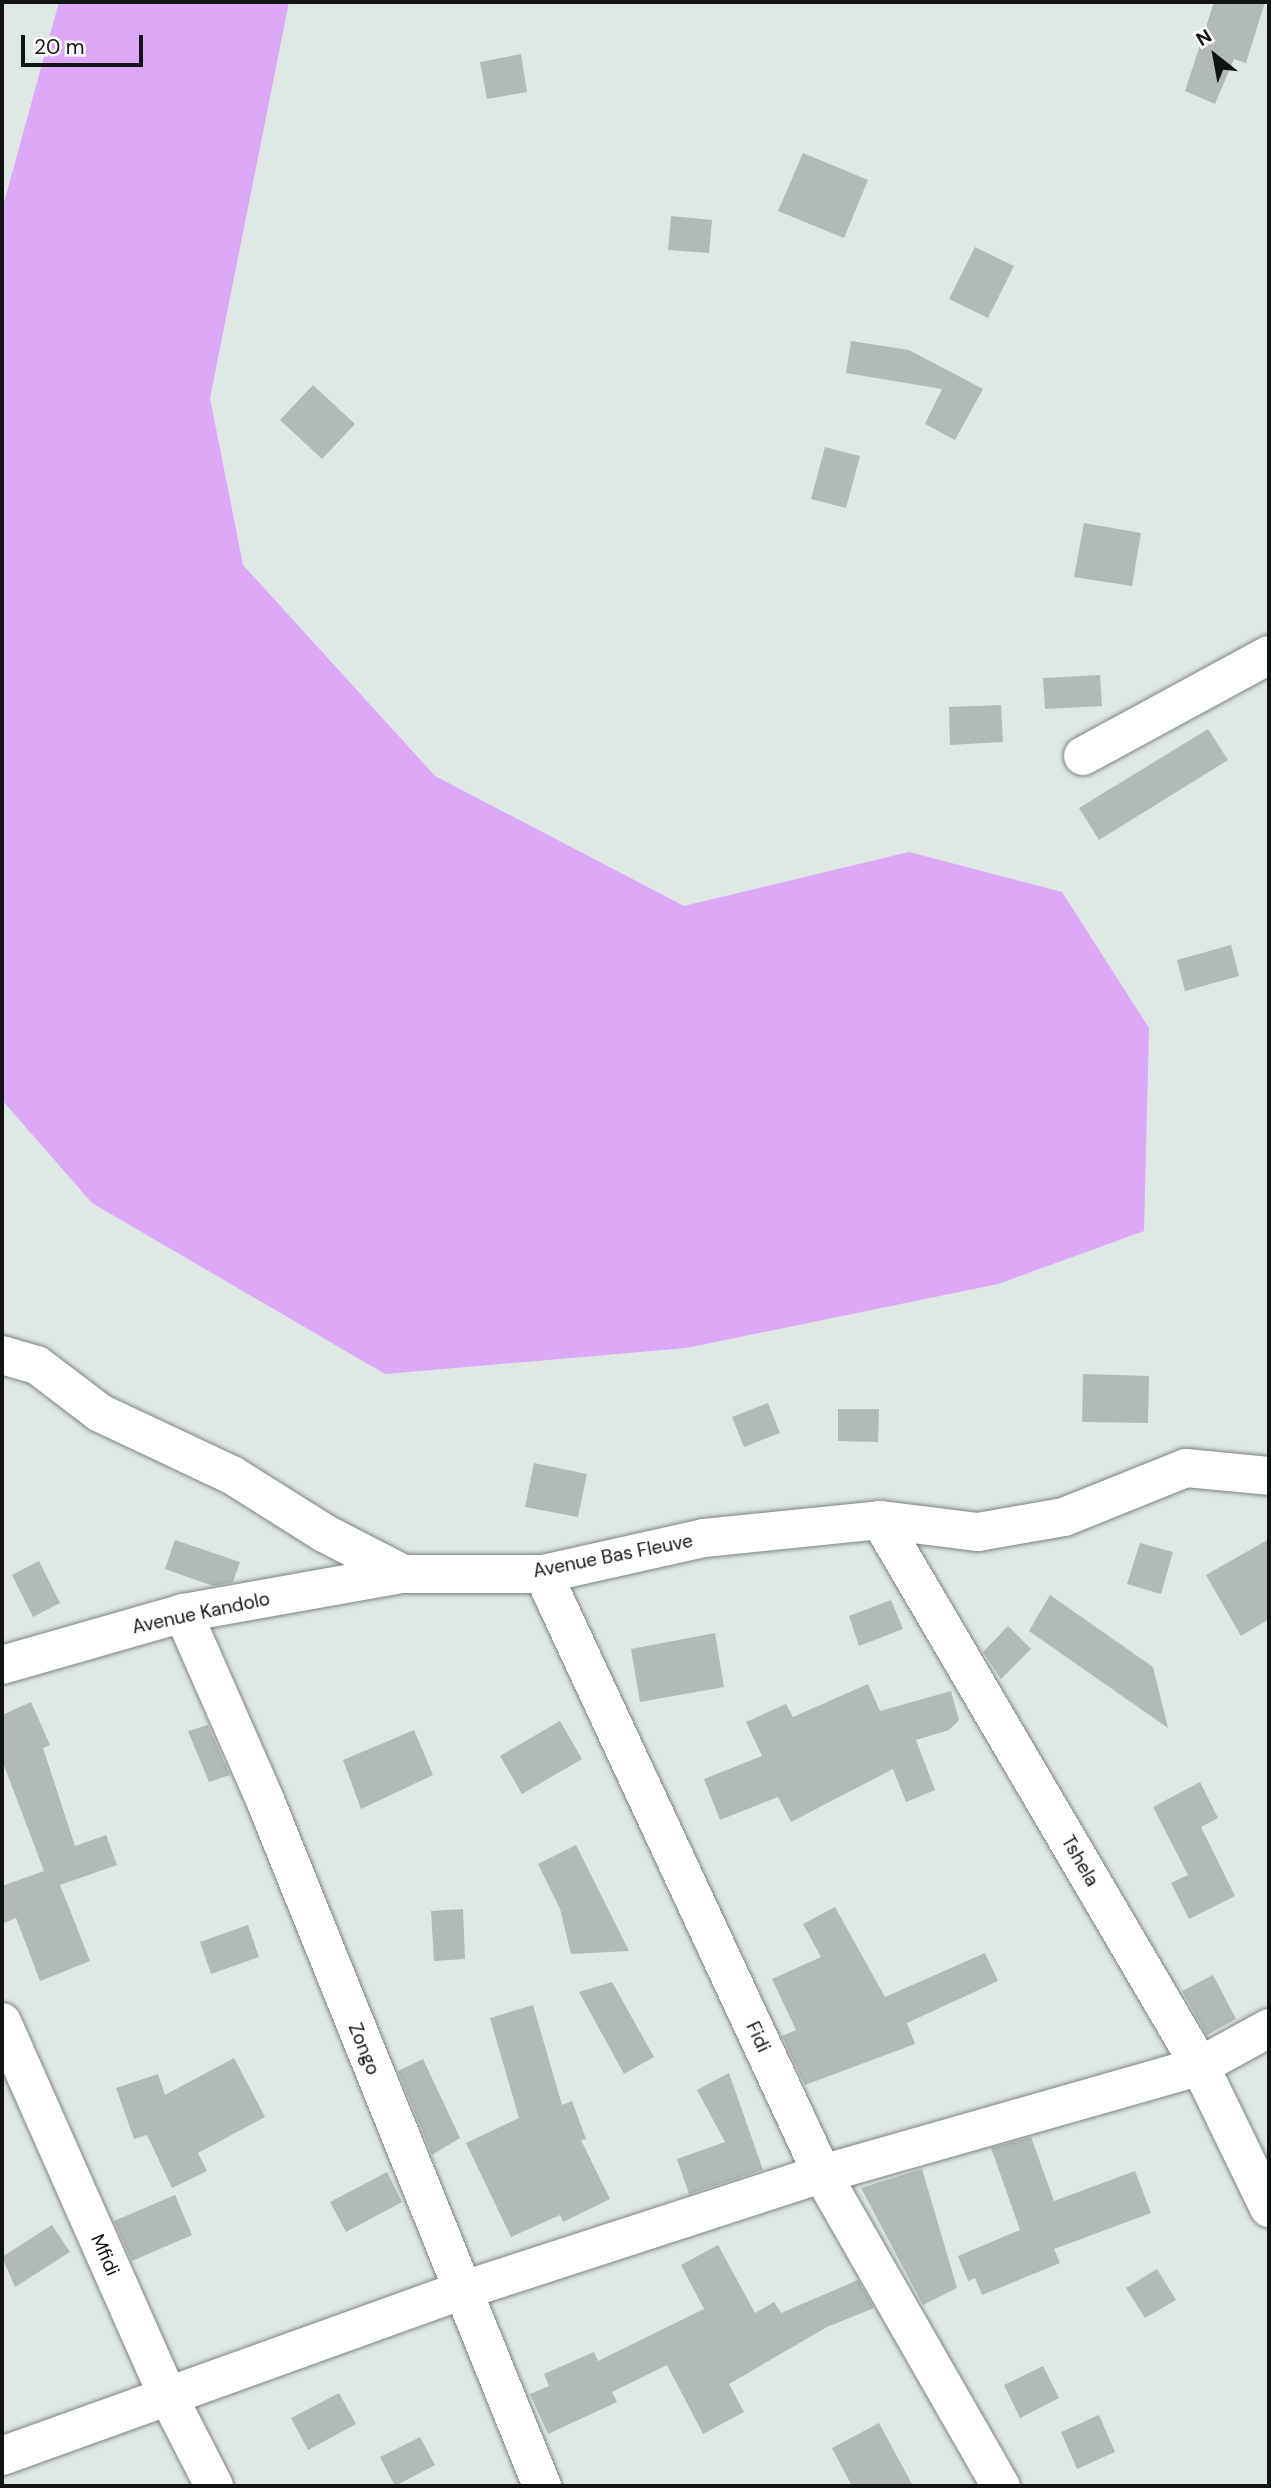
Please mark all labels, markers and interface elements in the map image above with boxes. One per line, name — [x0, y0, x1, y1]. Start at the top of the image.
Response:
scale bar — [24, 21, 147, 65]
north arrow — [1180, 21, 1250, 91]
text: N — [1192, 23, 1216, 52]
text: 20 m — [34, 33, 85, 61]
street label: Avenue Bas Fleuve — [531, 1529, 695, 1583]
street label: Avenue Kandolo — [130, 1587, 272, 1639]
street label: Tshela — [1056, 1831, 1104, 1891]
street label: Fidi — [741, 2018, 775, 2056]
street label: Zongo — [343, 2020, 385, 2078]
street label: Mfidi — [86, 2231, 124, 2279]

